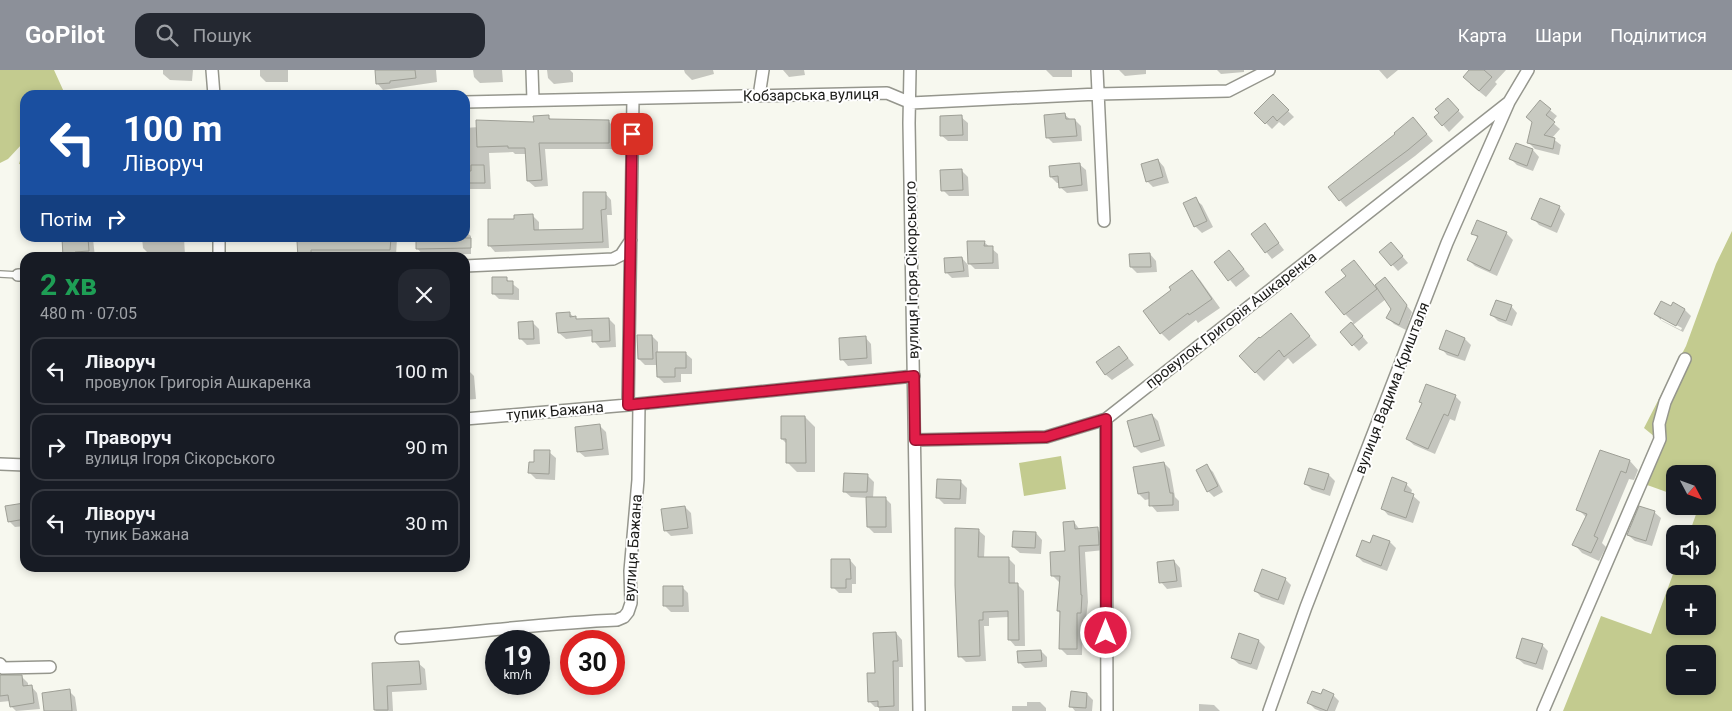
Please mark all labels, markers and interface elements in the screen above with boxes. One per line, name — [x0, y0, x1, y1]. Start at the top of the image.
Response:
search box — [135, 13, 485, 58]
text: GoPilot — [25, 21, 105, 49]
icon: search — [153, 21, 181, 49]
text: Пошук — [193, 24, 252, 47]
text: Карта — [1458, 25, 1507, 46]
text: Шари — [1535, 25, 1582, 46]
text: Поділитися — [1610, 25, 1707, 46]
street label: Кобзарська вулиця — [743, 85, 879, 105]
text: 100 m — [123, 109, 222, 150]
icon: left — [40, 110, 105, 175]
pin — [611, 113, 653, 155]
icon: arrive — [618, 120, 646, 148]
text: Ліворуч — [123, 151, 204, 176]
street label: вулиця Ігоря Сікорського — [901, 181, 923, 359]
icon: right — [102, 205, 130, 233]
text: Потім — [40, 208, 92, 231]
street label: провулок Григорія Ашкаренка — [1142, 248, 1320, 392]
text: 2 хв — [40, 267, 97, 302]
button: close — [398, 269, 450, 321]
street label: вулиця Вадима Кришталя — [1351, 300, 1433, 476]
text: 480 m · 07:05 — [40, 304, 137, 323]
text: Ліворуч — [85, 350, 156, 373]
icon: left — [42, 357, 70, 385]
text: 100 m — [395, 360, 448, 383]
text: провулок Григорія Ашкаренка — [85, 373, 311, 392]
street label: тупик Бажана — [506, 398, 604, 424]
text: Праворуч — [85, 426, 171, 449]
icon: right — [42, 433, 70, 461]
text: 90 m — [405, 436, 448, 459]
text: вулиця Ігоря Сікорського — [85, 449, 275, 468]
north arrow — [1666, 465, 1716, 515]
map controls — [1666, 465, 1716, 695]
street label: вулиця Бажана — [620, 494, 646, 602]
text: Ліворуч — [85, 502, 156, 525]
icon: left — [42, 509, 70, 537]
text: 30 m — [405, 512, 448, 535]
text: тупик Бажана — [85, 525, 189, 544]
button: sound — [1666, 525, 1716, 575]
button: + — [1666, 585, 1716, 635]
position arrow — [1079, 606, 1131, 658]
speed limit sign: 30 — [560, 630, 625, 695]
text: 19 — [503, 642, 532, 671]
button: − — [1666, 645, 1716, 695]
text: km/h — [503, 668, 532, 682]

